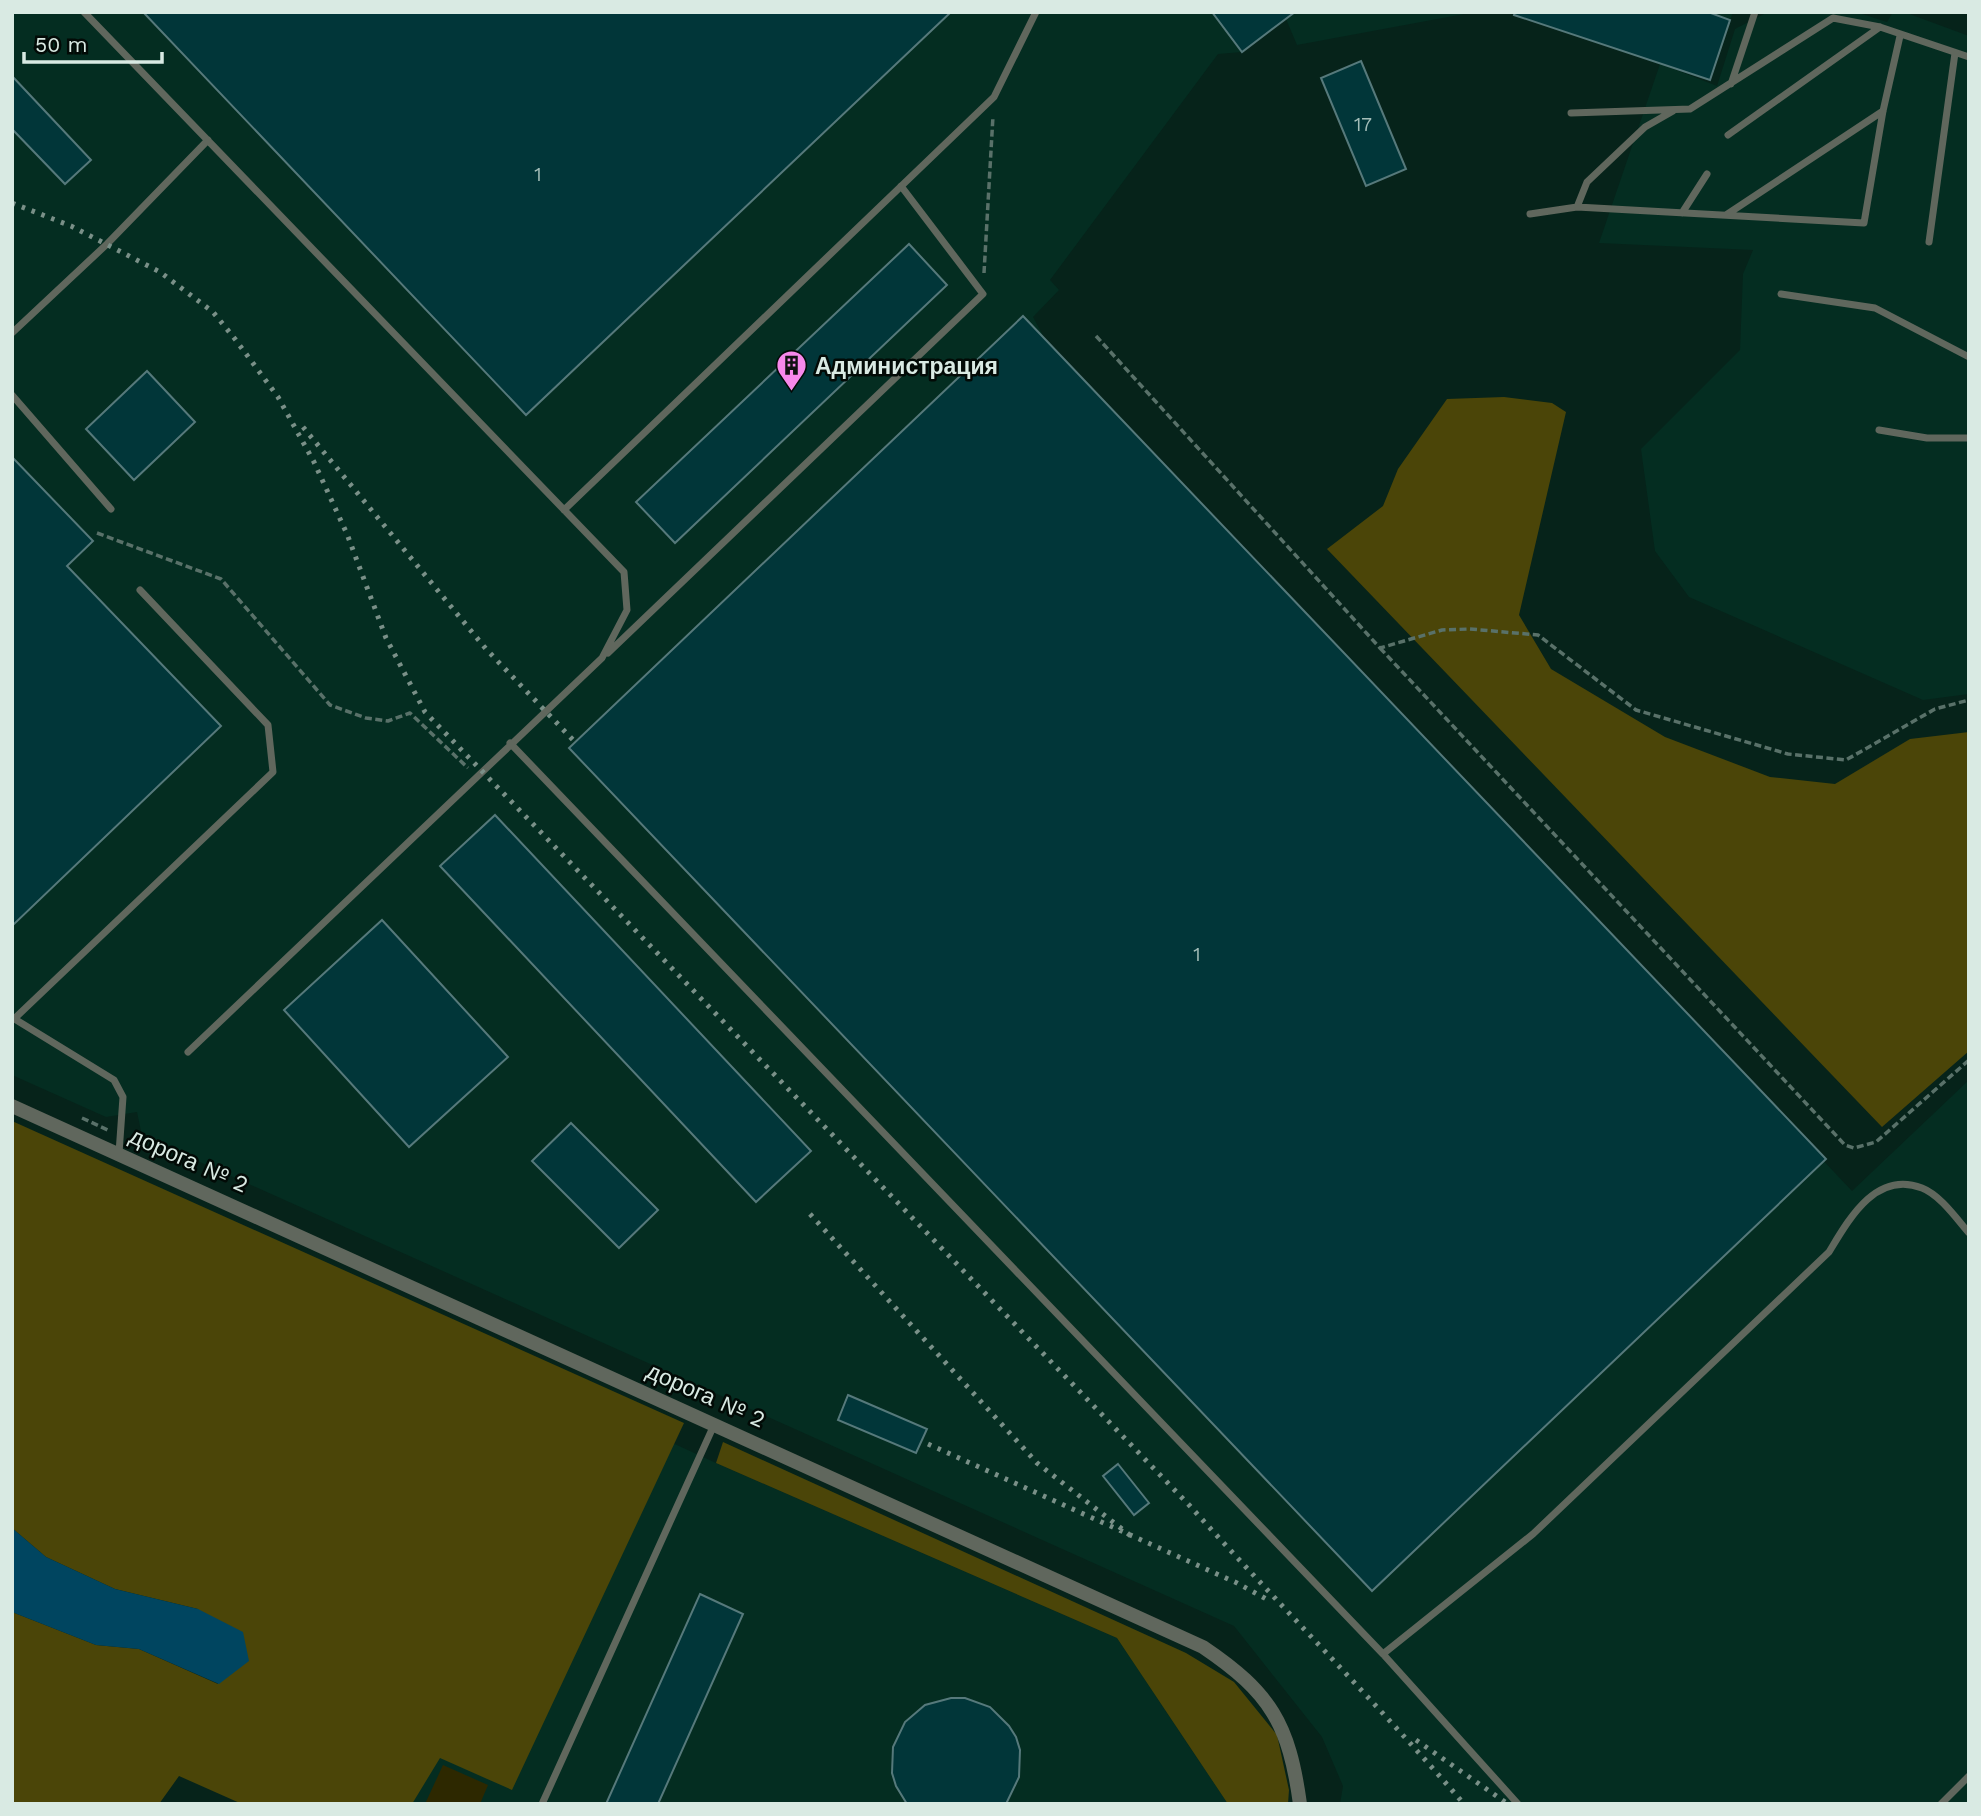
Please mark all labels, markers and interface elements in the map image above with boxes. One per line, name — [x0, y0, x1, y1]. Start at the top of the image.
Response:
scale bar — [24, 21, 163, 65]
text: 50 m — [35, 32, 87, 57]
house number: 17 — [1354, 113, 1372, 136]
house number: 1 — [534, 163, 542, 186]
building icon: Администрация — [775, 349, 809, 393]
place label: Администрация — [815, 353, 998, 380]
house number: 1 — [1193, 943, 1201, 966]
street label: дорога № 2 — [125, 1122, 252, 1199]
street label: дорога № 2 — [642, 1357, 769, 1434]

